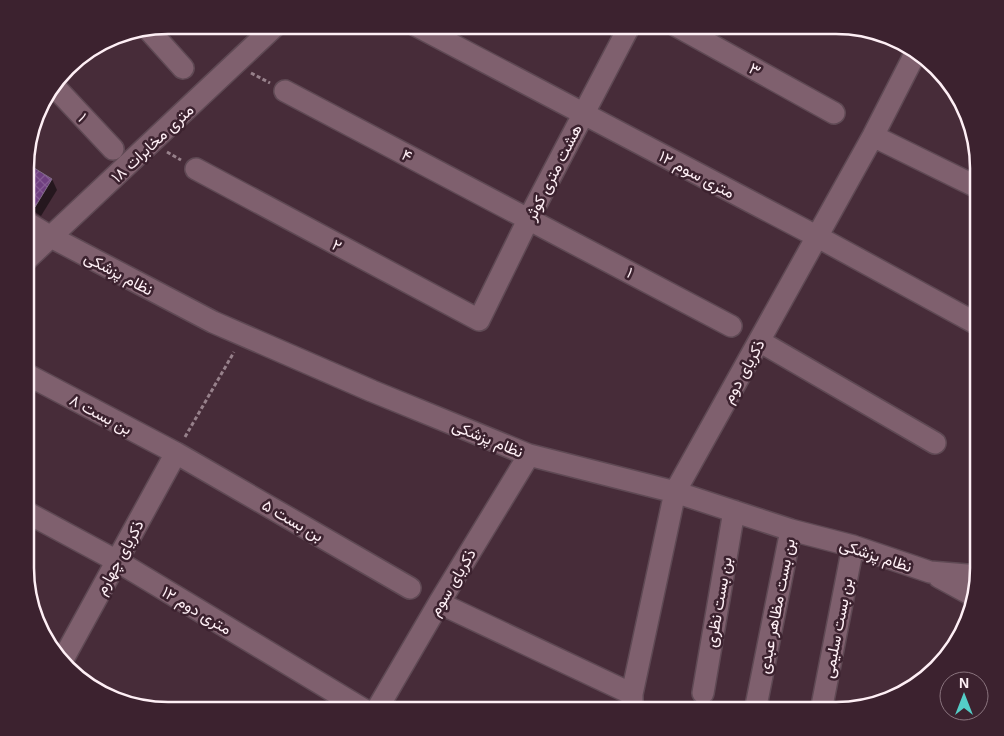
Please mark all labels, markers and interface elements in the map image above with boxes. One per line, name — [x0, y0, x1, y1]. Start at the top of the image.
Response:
street label: ۳ — [746, 59, 763, 79]
street label: ۱۸ متری مخابرات — [108, 101, 198, 187]
street label: ۱ — [75, 110, 90, 125]
street label: هشت متری کوثر — [521, 121, 587, 225]
street label: ۴ — [399, 146, 415, 165]
street label: ۱۲ متری سوم — [655, 147, 737, 203]
street label: ۲ — [329, 236, 344, 255]
street label: نظام پزشکی — [80, 248, 156, 301]
street label: ۱ — [624, 264, 636, 281]
street label: ذکریای دوم — [719, 337, 770, 407]
street label: بن بست ۸ — [66, 391, 135, 440]
street label: نظام پزشکی — [449, 417, 526, 463]
street label: بن بست ۵ — [258, 496, 326, 546]
street label: ذکریای چهارم — [92, 517, 149, 599]
street label: نظام پزشکی — [837, 536, 914, 578]
street label: بن بست مظاهر عبدی — [755, 537, 800, 675]
street label: ذکریای سوم — [426, 546, 481, 620]
street label: بن بست نظری — [702, 556, 737, 649]
street label: بن بست سلیمی — [819, 577, 857, 680]
street label: ۱۲ متری دوم — [158, 583, 235, 639]
north arrow — [939, 671, 989, 721]
text: N — [959, 675, 969, 691]

